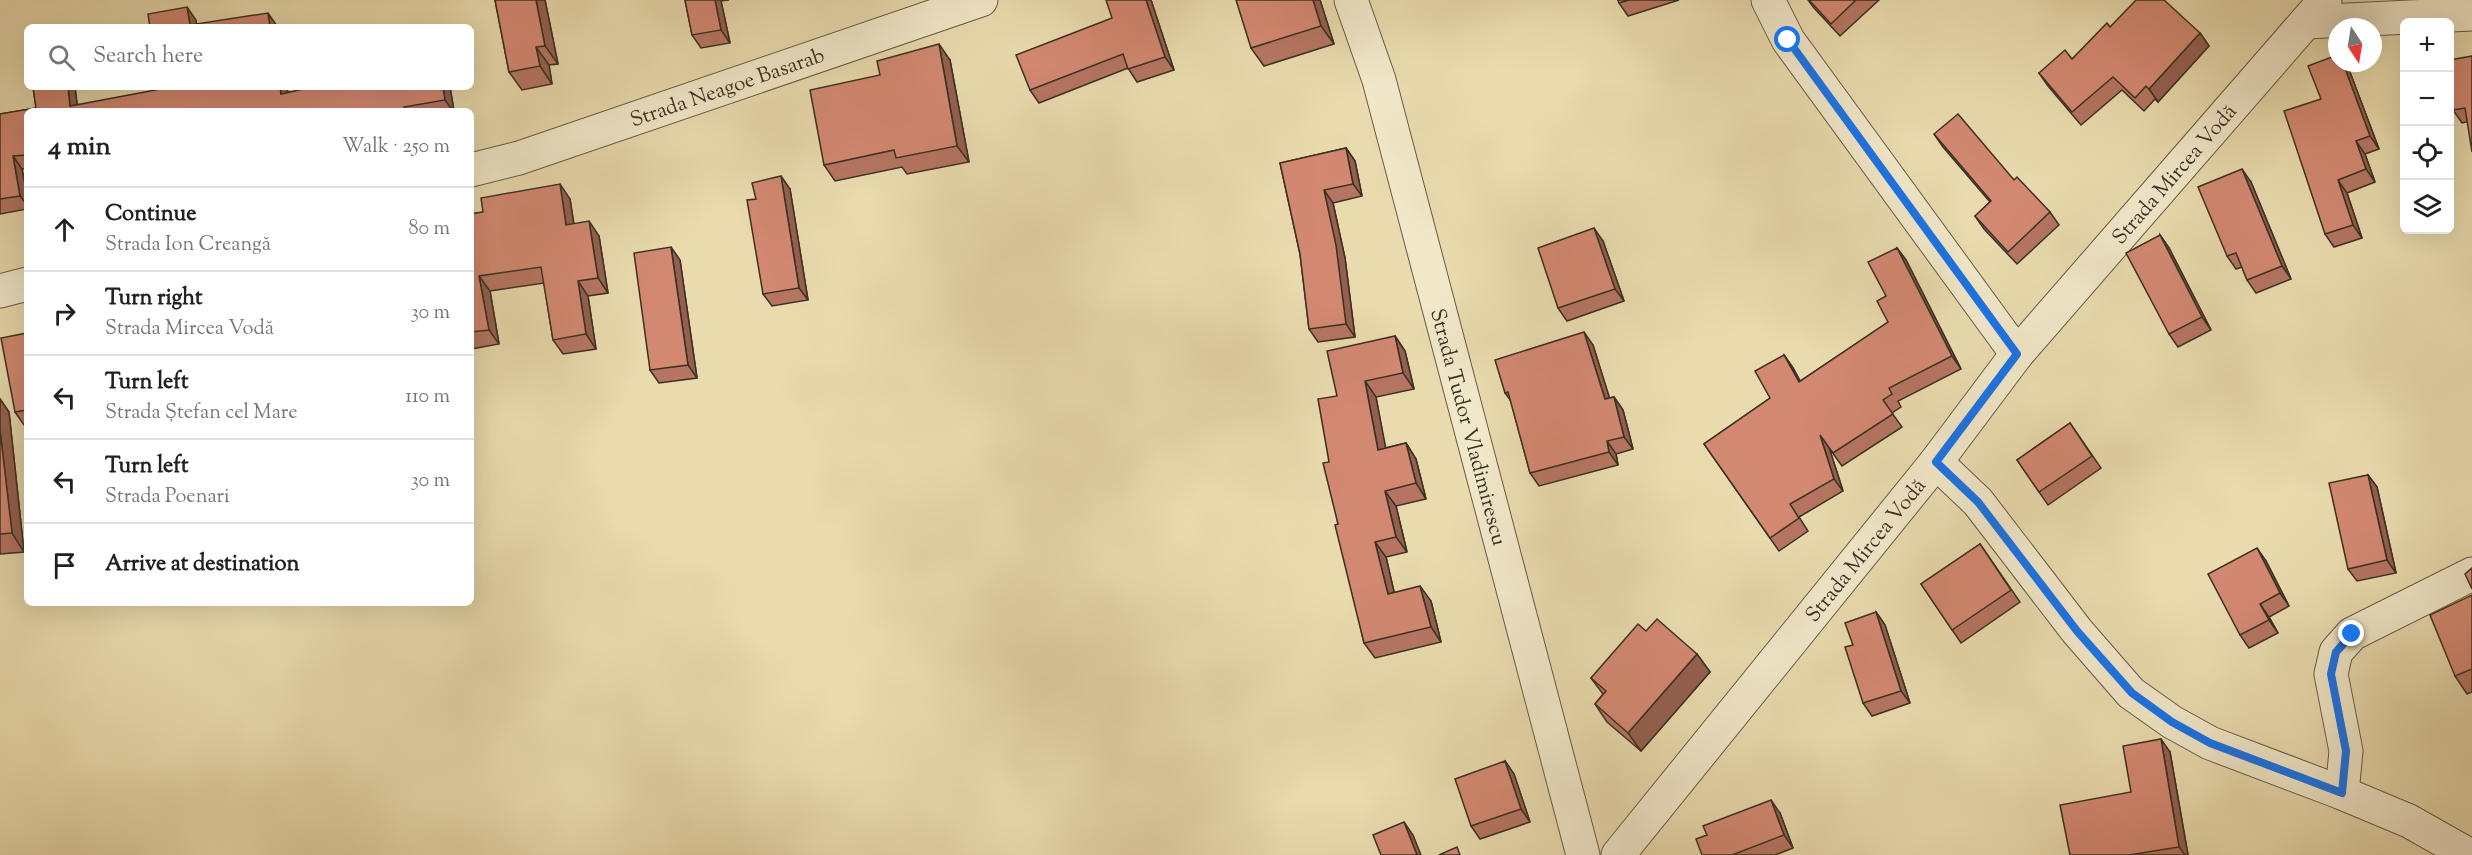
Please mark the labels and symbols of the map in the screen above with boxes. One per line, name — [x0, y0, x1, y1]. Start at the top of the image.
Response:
north arrow — [2328, 18, 2382, 72]
route start — [1774, 26, 1800, 52]
street label: Strada Neagoe Basarab — [626, 42, 829, 136]
street label: Strada Mircea Vodă — [2106, 98, 2245, 252]
street label: Strada Tudor Vladimirescu — [1421, 306, 1513, 549]
street label: Strada Mircea Vodă — [1799, 473, 1934, 630]
route end — [2338, 620, 2364, 646]

